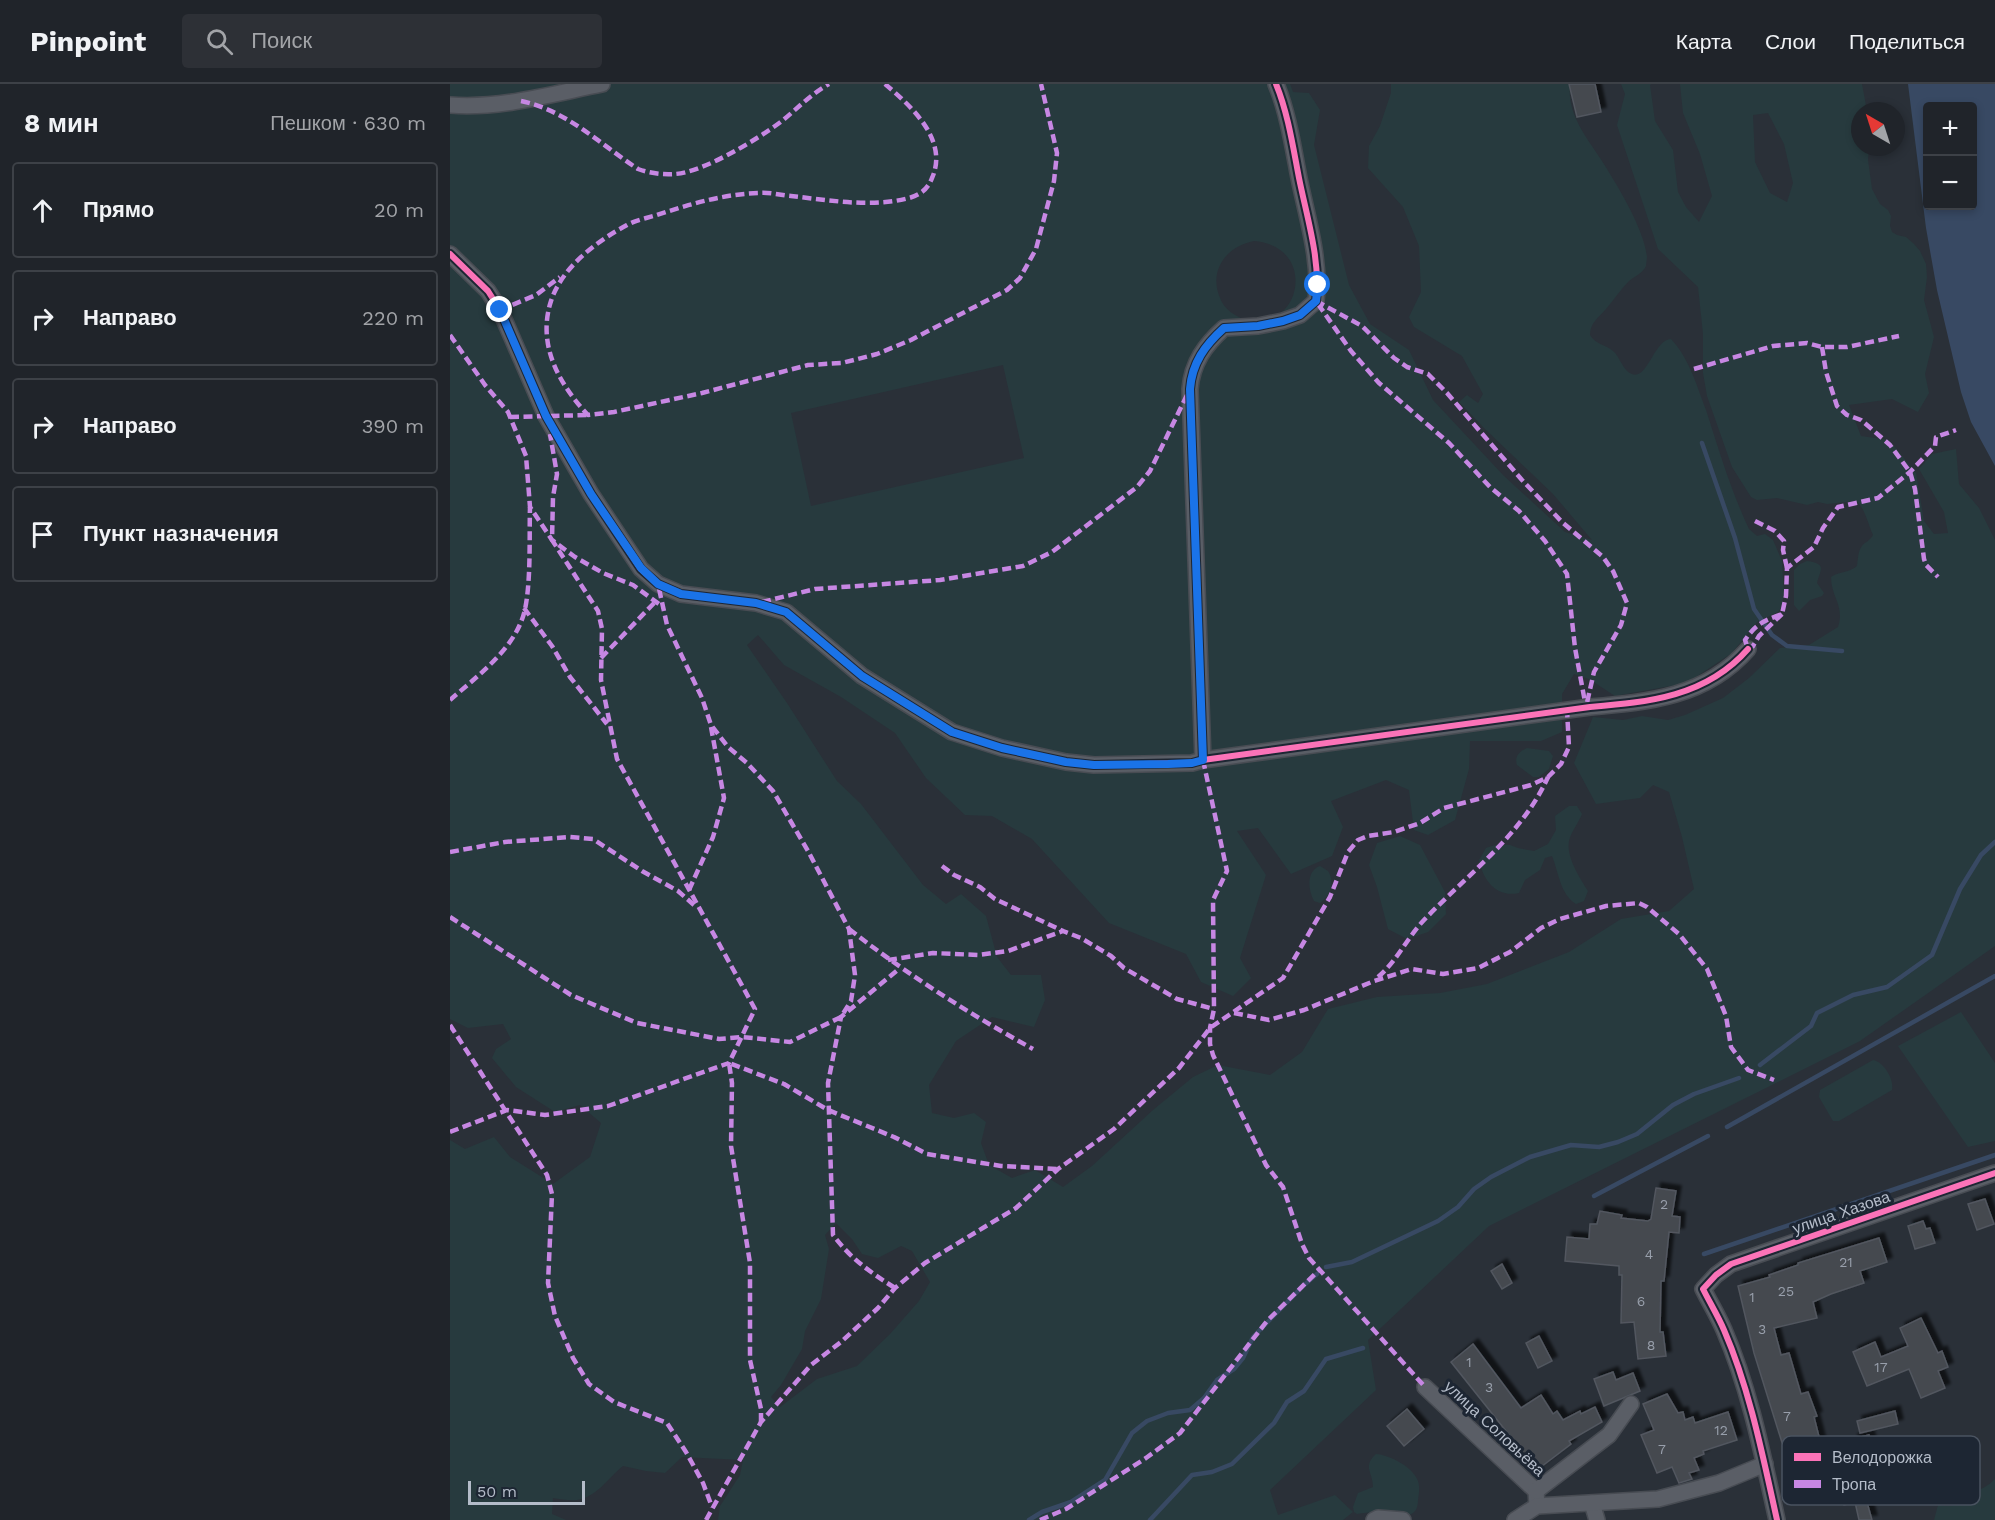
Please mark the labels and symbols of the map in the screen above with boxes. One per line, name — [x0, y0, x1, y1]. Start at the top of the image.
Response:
north arrow — [1851, 102, 1905, 156]
route start — [1304, 271, 1330, 297]
route end — [486, 296, 512, 322]
street label: улица Хазова — [1790, 1187, 1893, 1238]
house number: 2 — [1660, 1196, 1668, 1212]
house number: 4 — [1645, 1246, 1653, 1262]
house number: 21 — [1839, 1254, 1853, 1270]
house number: 25 — [1778, 1283, 1794, 1299]
house number: 1 — [1749, 1289, 1755, 1305]
house number: 6 — [1637, 1293, 1645, 1309]
house number: 3 — [1758, 1321, 1766, 1337]
house number: 8 — [1647, 1337, 1655, 1353]
house number: 1 — [1466, 1354, 1472, 1370]
house number: 17 — [1874, 1359, 1888, 1375]
street label: улица Соловьёва — [1440, 1377, 1549, 1480]
house number: 3 — [1485, 1379, 1493, 1395]
house number: 7 — [1783, 1408, 1791, 1424]
house number: 12 — [1714, 1422, 1728, 1438]
legend — [1782, 1436, 1980, 1505]
house number: 7 — [1658, 1441, 1666, 1457]
text: Велодорожка — [1832, 1448, 1932, 1467]
text: Тропа — [1832, 1475, 1876, 1494]
scale bar — [468, 1478, 585, 1506]

